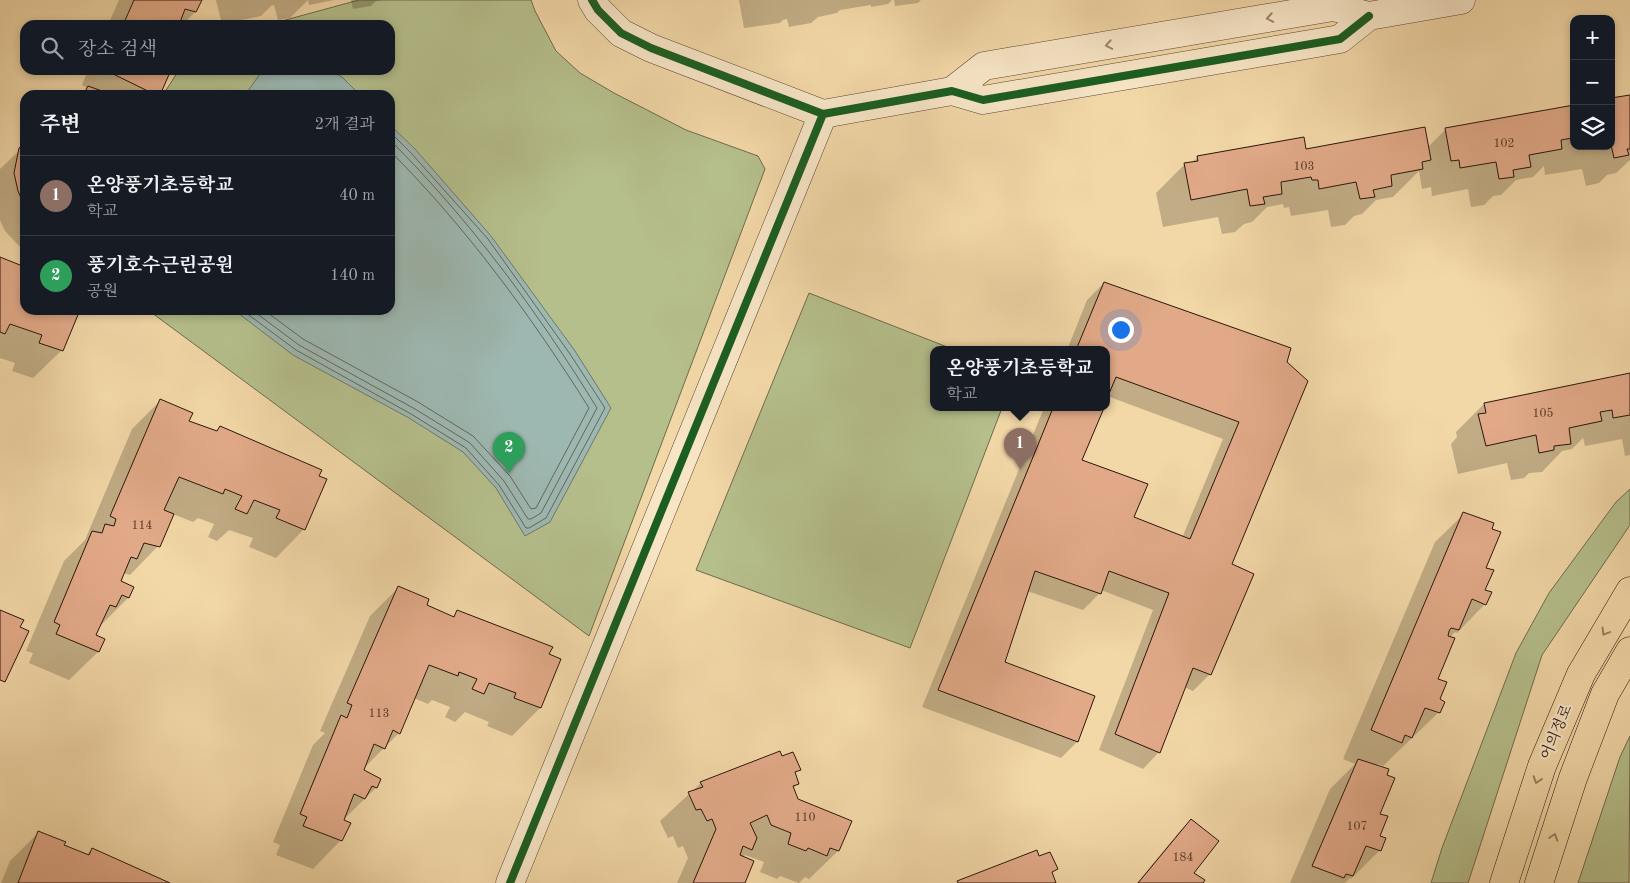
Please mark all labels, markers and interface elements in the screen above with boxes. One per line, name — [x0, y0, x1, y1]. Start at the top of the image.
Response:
one-way arrow — [1265, 12, 1274, 22]
map controls — [1570, 15, 1615, 150]
button: + — [1570, 15, 1615, 60]
search box — [20, 20, 395, 75]
icon: search — [38, 34, 66, 62]
one-way arrow — [1105, 40, 1114, 50]
text: 장소 검색 — [78, 41, 157, 60]
button: − — [1570, 60, 1615, 105]
button: layers — [1570, 105, 1615, 150]
text: 주변 — [40, 115, 81, 136]
text: 2개 결과 — [315, 117, 375, 133]
house number: 102 — [1494, 138, 1514, 150]
house number: 103 — [1294, 161, 1314, 173]
text: 온양풍기초등학교 — [87, 177, 234, 196]
text: 1 — [51, 188, 61, 204]
text: 40 m — [339, 188, 375, 204]
text: 학교 — [87, 204, 118, 220]
text: 풍기호수근린공원 — [87, 257, 234, 276]
text: 2 — [51, 268, 61, 284]
text: 140 m — [330, 268, 375, 284]
text: 공원 — [87, 284, 118, 300]
your location — [1108, 317, 1134, 343]
popup — [930, 346, 1110, 411]
text: 온양풍기초등학교 — [947, 360, 1093, 379]
text: 학교 — [947, 387, 978, 403]
house number: 105 — [1533, 407, 1553, 420]
pin: 1 — [1004, 428, 1036, 469]
pin: 2 — [493, 432, 525, 473]
house number: 114 — [132, 520, 152, 532]
one-way arrow — [1602, 627, 1612, 636]
street label: 어의정로 — [1537, 702, 1576, 762]
house number: 113 — [369, 708, 389, 720]
one-way arrow — [1533, 775, 1543, 783]
house number: 110 — [795, 812, 815, 824]
house number: 107 — [1347, 821, 1367, 833]
one-way arrow — [1548, 833, 1558, 841]
house number: 184 — [1173, 852, 1193, 864]

